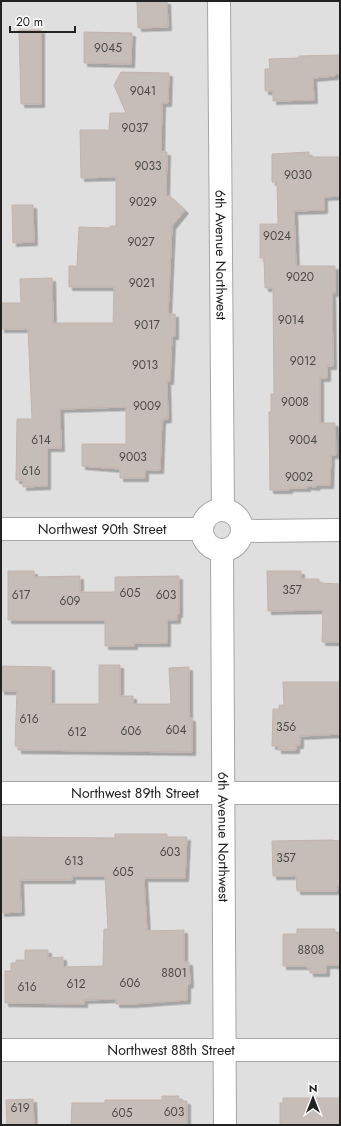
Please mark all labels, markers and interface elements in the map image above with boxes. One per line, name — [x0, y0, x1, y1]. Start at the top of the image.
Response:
scale bar — [10, 8, 75, 34]
text: 20 m — [16, 13, 43, 31]
house number: 9045 — [94, 39, 122, 57]
house number: 9041 — [130, 82, 156, 100]
house number: 9037 — [122, 119, 149, 137]
house number: 9033 — [134, 157, 162, 175]
house number: 9030 — [284, 166, 312, 184]
street label: 6th Avenue Northwest — [210, 190, 232, 321]
house number: 9029 — [129, 193, 157, 211]
house number: 9024 — [263, 227, 291, 245]
house number: 9027 — [127, 233, 155, 251]
house number: 9020 — [286, 268, 314, 286]
house number: 9021 — [129, 274, 155, 292]
house number: 9014 — [278, 311, 304, 329]
house number: 9017 — [134, 316, 161, 334]
house number: 9012 — [290, 352, 316, 370]
house number: 9013 — [132, 356, 158, 374]
house number: 9008 — [281, 393, 309, 411]
house number: 9009 — [133, 397, 161, 415]
house number: 614 — [31, 431, 51, 449]
house number: 9004 — [289, 431, 317, 449]
house number: 9003 — [119, 448, 147, 466]
house number: 616 — [21, 462, 41, 480]
house number: 9002 — [285, 468, 313, 486]
street label: Northwest 90th Street — [38, 519, 167, 539]
house number: 357 — [282, 581, 303, 599]
house number: 605 — [120, 584, 141, 602]
house number: 617 — [12, 586, 31, 604]
house number: 603 — [156, 586, 177, 604]
house number: 609 — [59, 592, 81, 610]
house number: 616 — [19, 710, 39, 728]
house number: 356 — [276, 718, 296, 736]
house number: 604 — [165, 721, 187, 739]
house number: 606 — [120, 722, 142, 740]
house number: 612 — [67, 723, 87, 741]
street label: 6th Avenue Northwest — [213, 772, 234, 903]
street label: Northwest 89th Street — [71, 783, 200, 803]
house number: 603 — [160, 843, 181, 861]
house number: 357 — [276, 849, 297, 867]
house number: 613 — [65, 852, 84, 870]
house number: 605 — [113, 863, 134, 881]
house number: 8808 — [298, 941, 324, 959]
house number: 8801 — [161, 964, 187, 982]
house number: 606 — [119, 974, 141, 992]
house number: 612 — [66, 975, 86, 993]
house number: 616 — [17, 978, 37, 996]
street label: Northwest 88th Street — [107, 1040, 235, 1060]
north arrow — [293, 1078, 333, 1118]
text: N — [309, 1080, 317, 1096]
house number: 619 — [10, 1099, 30, 1117]
house number: 603 — [164, 1103, 185, 1121]
house number: 605 — [112, 1104, 133, 1122]

